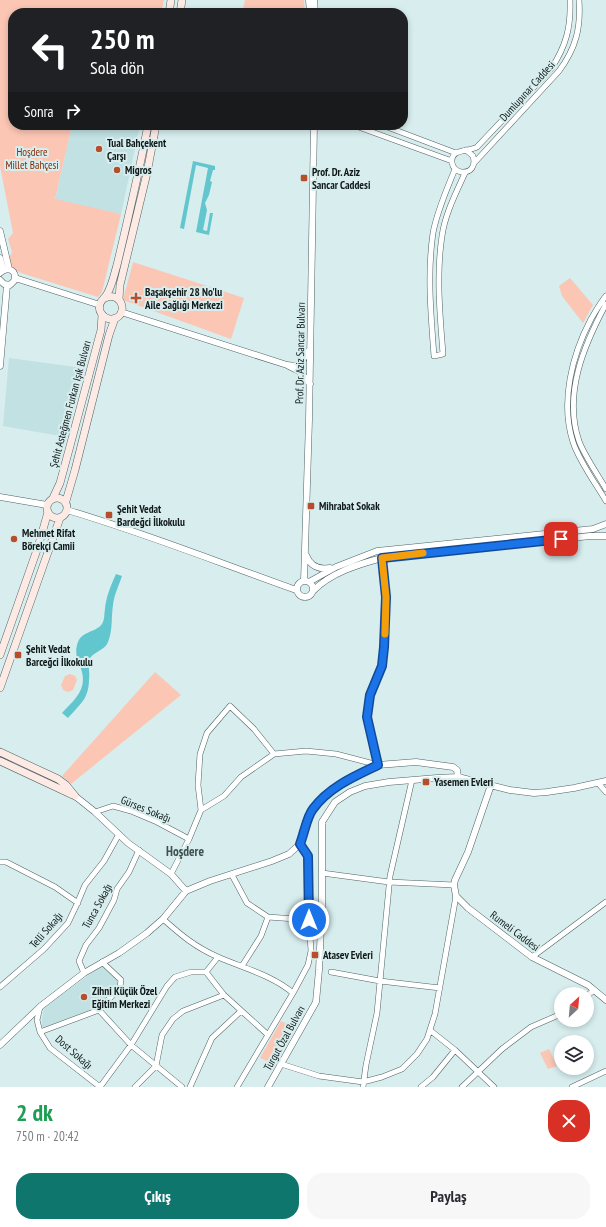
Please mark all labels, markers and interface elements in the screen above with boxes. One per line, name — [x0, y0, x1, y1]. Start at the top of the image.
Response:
text: 250 m — [90, 20, 154, 57]
icon: left — [24, 24, 76, 76]
text: Sola dön — [90, 56, 144, 79]
street label: Dumlupınar Caddesi — [496, 58, 558, 124]
icon: right — [62, 100, 84, 122]
text: Sonra — [24, 102, 54, 121]
place label: Tual Bahçekent Çarşı — [107, 136, 167, 163]
marker: Tual Bahçekent Çarşı — [94, 144, 104, 154]
park label: Hoşdere Millet Bahçesi — [5, 145, 59, 172]
place label: Migros — [125, 163, 152, 177]
marker: Migros — [112, 165, 122, 175]
place label: Prof. Dr. Aziz Sancar Caddesi — [312, 165, 371, 192]
marker: Prof. Dr. Aziz Sancar Caddesi — [299, 173, 309, 183]
place label: Başakşehir 28 No'lu Aile Sağlığı Merkezi — [144, 285, 223, 312]
marker: Başakşehir 28 No'lu Aile Sağlığı Merkezi — [130, 292, 142, 304]
street label: Prof. Dr. Aziz Sancar Bulvarı — [292, 302, 308, 404]
street label: Şehit Asteğmen Furkan Işık Bulvarı — [46, 339, 94, 469]
place label: Mihrabat Sokak — [319, 499, 380, 513]
marker: Mihrabat Sokak — [306, 501, 316, 511]
place label: Şehit Vedat Bardeğci İlkokulu — [117, 502, 185, 529]
marker: Şehit Vedat Bardeğci İlkokulu — [104, 510, 114, 520]
pin — [544, 522, 578, 556]
place label: Mehmet Rifat Börekçi Camii — [22, 526, 76, 553]
icon: arrive — [550, 528, 572, 550]
marker: Mehmet Rifat Börekçi Camii — [9, 534, 19, 544]
place label: Şehit Vedat Barceğci İlkokulu — [26, 642, 93, 669]
marker: Şehit Vedat Barceğci İlkokulu — [13, 650, 23, 660]
place label: Yasemen Evleri — [433, 775, 494, 789]
marker: Yasemen Evleri — [421, 777, 431, 787]
street label: Gürses Sokağı — [119, 793, 173, 825]
district label: Hoşdere — [166, 843, 204, 860]
street label: Tunca Sokağı — [79, 881, 115, 931]
position arrow — [288, 899, 330, 941]
street label: Rumeli Caddesi — [487, 908, 543, 954]
street label: Telli Sokağı — [26, 909, 66, 951]
place label: Atasev Evleri — [322, 948, 373, 962]
marker: Atasev Evleri — [310, 950, 320, 960]
place label: Zihni Küçük Özel Eğitim Merkezi — [92, 984, 158, 1011]
north arrow — [554, 987, 594, 1027]
map controls — [554, 987, 594, 1075]
marker: Zihni Küçük Özel Eğitim Merkezi — [79, 992, 89, 1002]
street label: Turgut Özal Bulvarı — [260, 1003, 308, 1073]
street label: Dost Sokağı — [52, 1032, 96, 1072]
button: layers — [554, 1035, 594, 1075]
text: 2 dk — [16, 1097, 53, 1128]
button: close — [548, 1100, 590, 1142]
text: 750 m · 20:42 — [16, 1128, 79, 1145]
button: Çıkış — [16, 1173, 299, 1219]
button: Paylaş — [307, 1173, 590, 1219]

